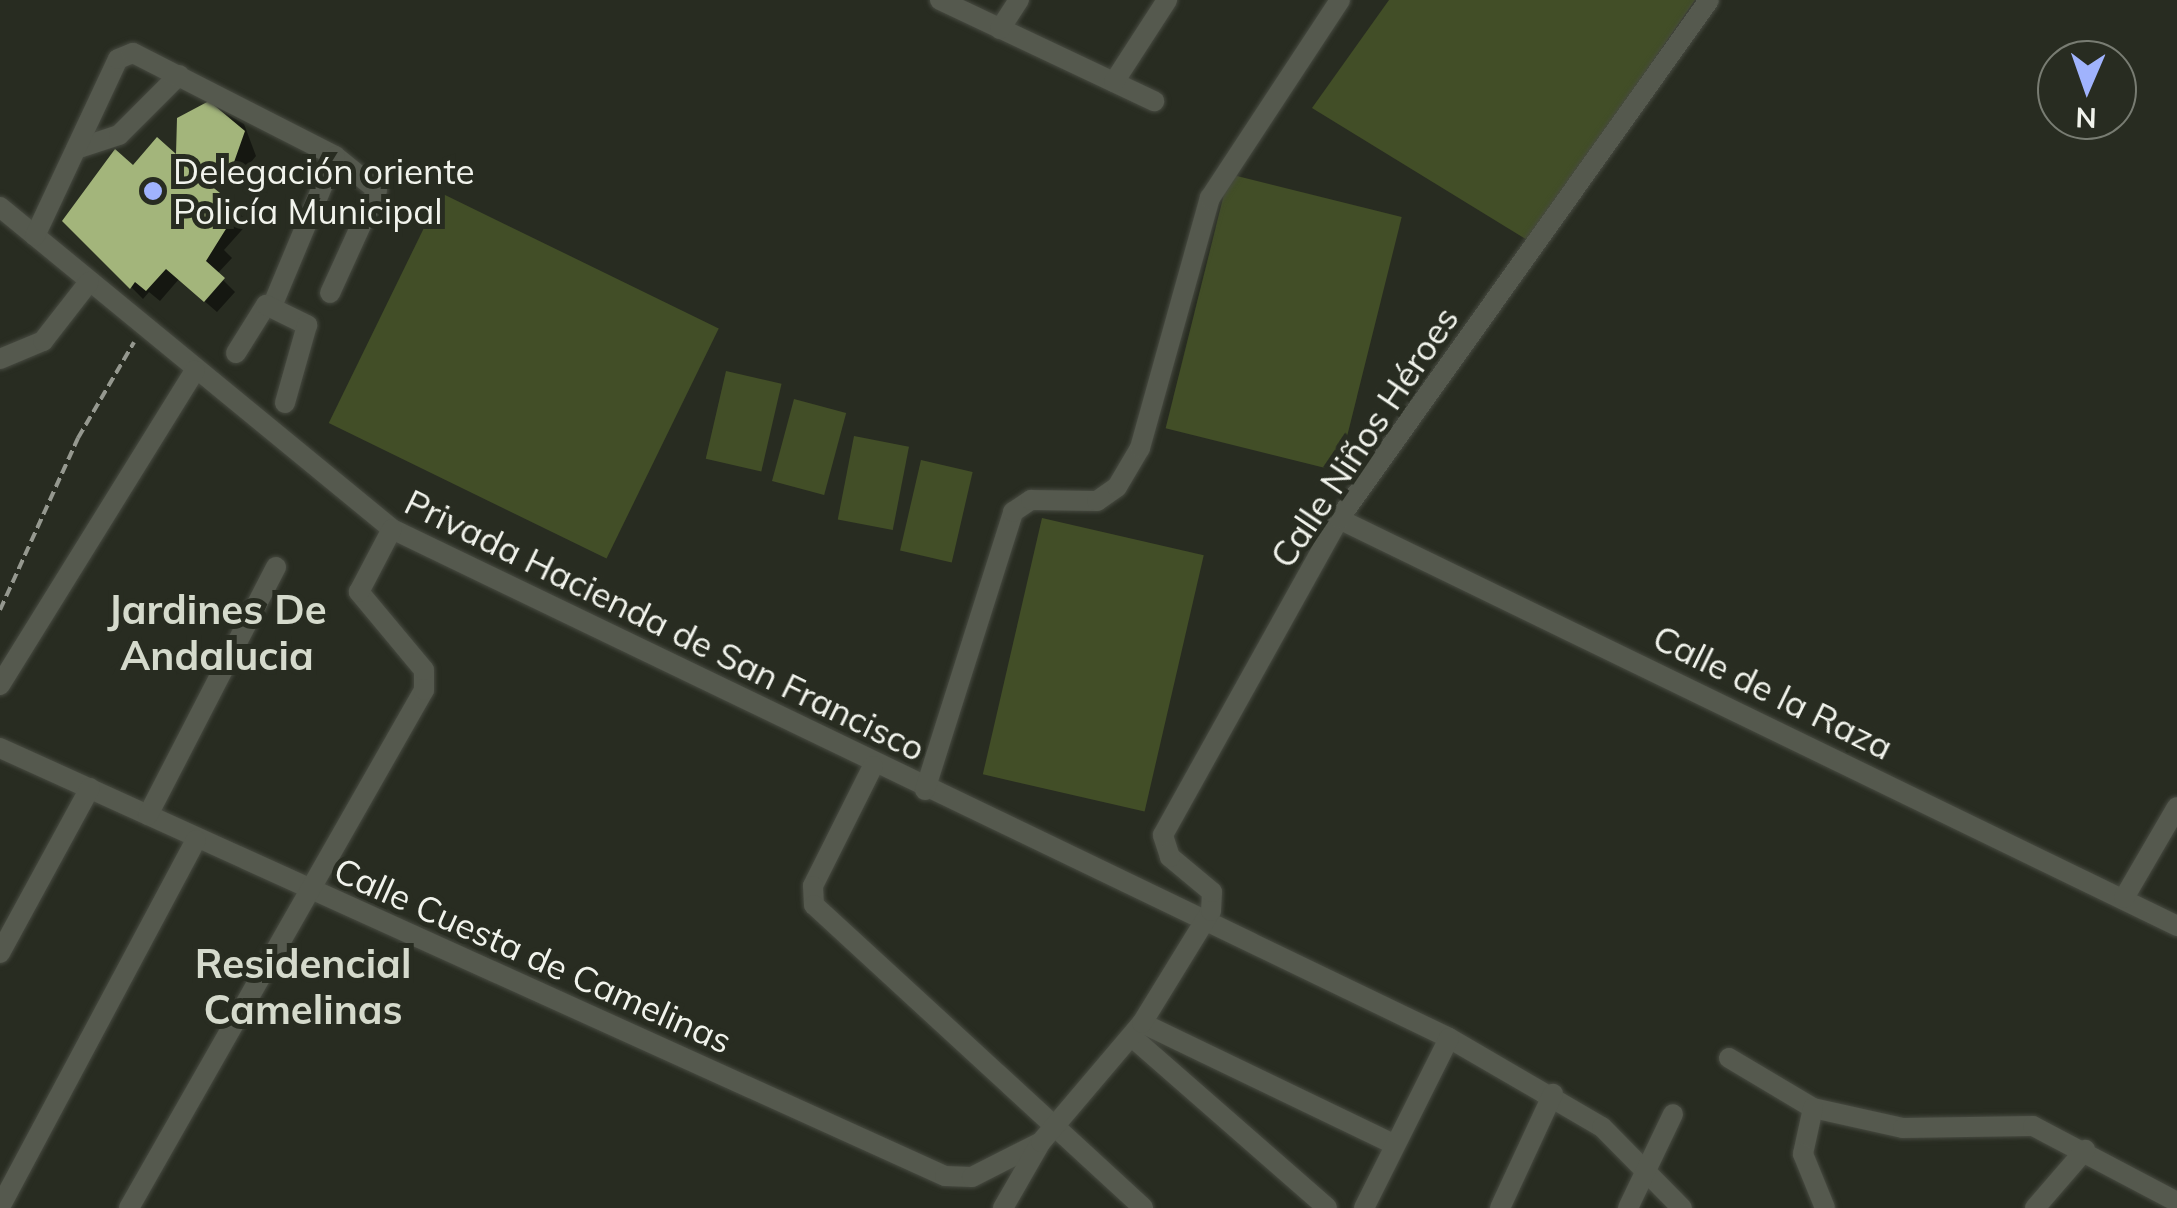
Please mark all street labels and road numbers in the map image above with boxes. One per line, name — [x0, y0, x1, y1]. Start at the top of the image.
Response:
street label: Calle Niños Héroes — [1261, 299, 1467, 575]
street label: Privada Hacienda de San Francisco — [398, 481, 932, 769]
street label: Calle de la Raza — [1647, 616, 1899, 768]
street label: Calle Cuesta de Camelinas — [328, 848, 738, 1062]

